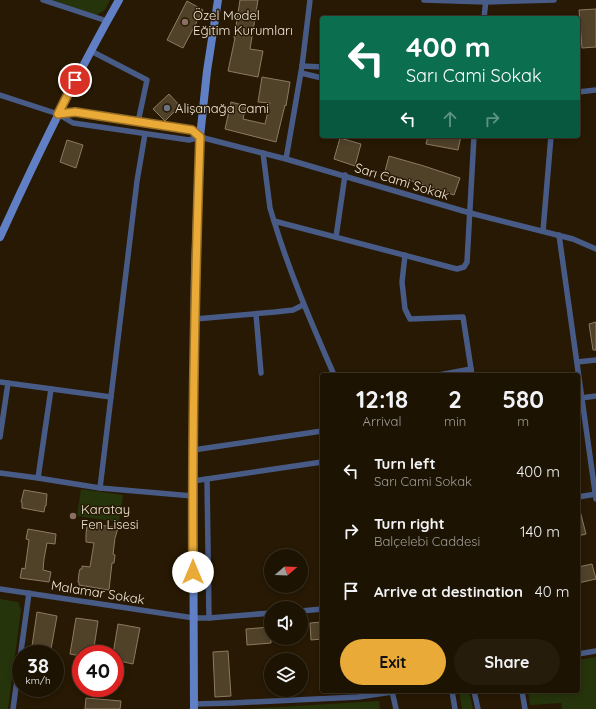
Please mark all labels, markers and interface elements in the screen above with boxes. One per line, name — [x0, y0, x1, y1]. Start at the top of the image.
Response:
place label: Özel Model Eğitim Kurumları — [193, 7, 293, 38]
marker: Özel Model Eğitim Kurumları — [180, 17, 190, 27]
text: 400 m — [406, 29, 491, 64]
icon: left — [340, 32, 392, 84]
pin — [58, 63, 92, 97]
text: Sarı Cami Sokak — [406, 64, 542, 87]
icon: arrive — [64, 69, 86, 91]
place label: Alişanağa Cami — [175, 100, 269, 116]
marker: Alişanağa Cami — [162, 103, 172, 113]
icon: left — [397, 108, 419, 130]
icon: ahead — [439, 108, 461, 130]
icon: right — [481, 108, 503, 130]
street label: Sarı Cami Sokak — [353, 159, 451, 203]
text: 12:18 — [356, 384, 408, 414]
text: 2 — [448, 384, 462, 414]
text: 580 — [502, 384, 544, 414]
text: Arrival — [363, 413, 402, 429]
text: min — [444, 413, 466, 429]
text: m — [517, 413, 529, 429]
text: Turn left — [374, 454, 436, 473]
icon: left — [340, 460, 362, 482]
text: 400 m — [516, 462, 560, 481]
text: Sarı Cami Sokak — [374, 473, 472, 489]
place label: Karatay Fen Lisesi — [81, 501, 139, 532]
marker: Karatay Fen Lisesi — [68, 511, 78, 521]
text: Turn right — [374, 514, 445, 533]
icon: right — [340, 520, 362, 542]
text: 140 m — [520, 522, 560, 541]
text: Balçelebi Caddesi — [374, 533, 480, 549]
north arrow — [264, 549, 308, 593]
map controls — [264, 549, 308, 697]
position arrow — [172, 551, 214, 593]
street label: Malamar Sokak — [50, 577, 146, 607]
icon: arrive — [340, 580, 362, 602]
text: Arrive at destination — [374, 582, 523, 601]
text: 40 m — [535, 582, 569, 601]
button: sound — [264, 601, 308, 645]
button: Exit — [340, 639, 446, 685]
button: Share — [454, 639, 560, 685]
speed limit sign: 40 — [72, 645, 124, 697]
text: 38 — [27, 653, 49, 678]
button: layers — [264, 653, 308, 697]
text: km/h — [25, 674, 51, 687]

